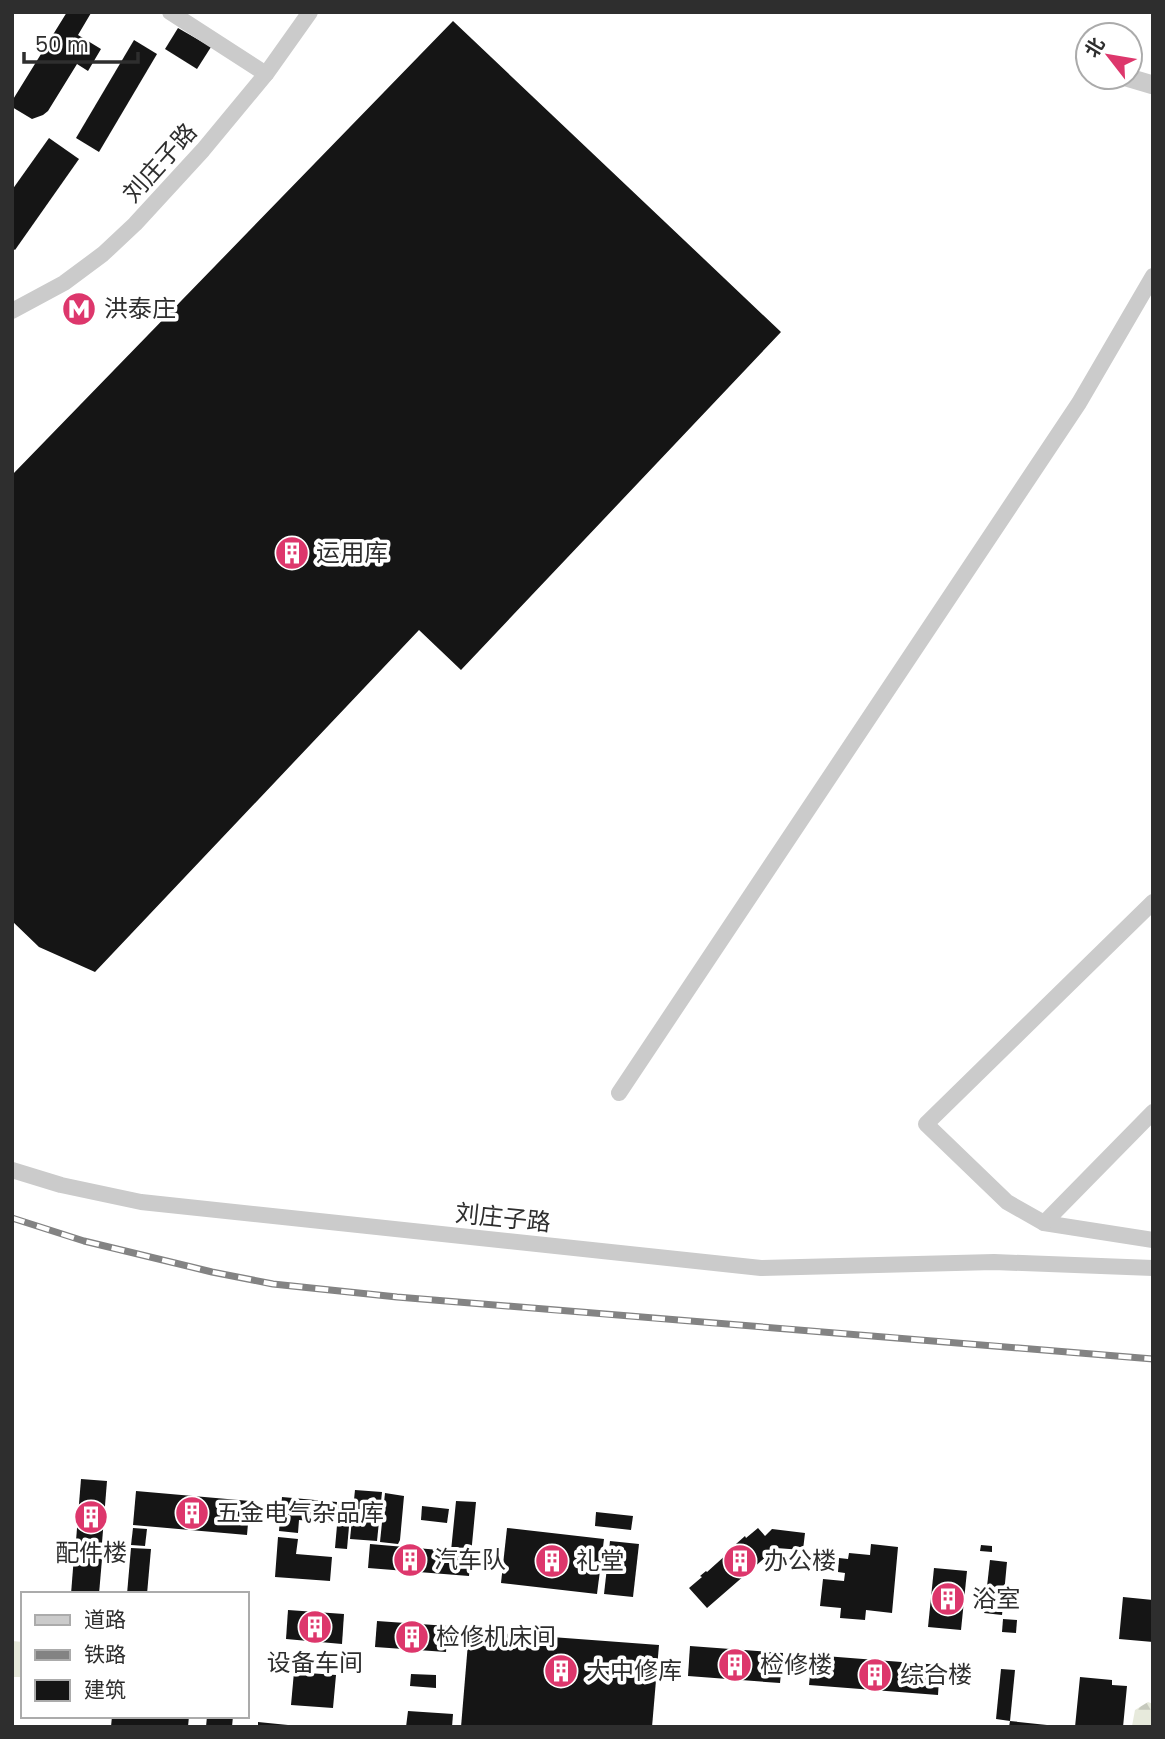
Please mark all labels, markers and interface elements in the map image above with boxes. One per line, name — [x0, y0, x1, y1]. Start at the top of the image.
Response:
scale bar — [24, 21, 138, 65]
north arrow — [1074, 21, 1144, 91]
text: 50 m — [35, 30, 89, 59]
text: 北 — [1078, 32, 1111, 63]
street label: 刘庄子路 — [115, 116, 204, 209]
metro station icon: 洪泰庄 — [60, 290, 98, 328]
place label: 洪泰庄 — [104, 292, 176, 325]
building icon: 运用库 — [273, 534, 311, 572]
place label: 运用库 — [316, 536, 388, 569]
street label: 刘庄子路 — [454, 1196, 553, 1239]
building icon: 五金电气杂品库 — [173, 1494, 211, 1532]
place label: 五金电气杂品库 — [216, 1496, 384, 1529]
building icon: 配件楼 — [72, 1498, 110, 1536]
place label: 配件楼 — [55, 1536, 127, 1569]
building icon: 汽车队 — [391, 1541, 429, 1579]
building icon: 礼堂 — [533, 1542, 571, 1580]
building icon: 办公楼 — [721, 1542, 759, 1580]
place label: 汽车队 — [434, 1543, 506, 1576]
place label: 礼堂 — [576, 1544, 624, 1577]
place label: 办公楼 — [764, 1544, 836, 1577]
building icon: 浴室 — [929, 1580, 967, 1618]
place label: 浴室 — [972, 1582, 1020, 1615]
legend — [21, 1592, 248, 1718]
text: 道路 — [84, 1605, 126, 1634]
building icon: 设备车间 — [296, 1608, 334, 1646]
building icon: 检修机床间 — [393, 1618, 431, 1656]
place label: 检修机床间 — [436, 1620, 556, 1653]
text: 铁路 — [84, 1640, 126, 1669]
place label: 设备车间 — [267, 1646, 363, 1679]
building icon: 检修楼 — [716, 1646, 754, 1684]
place label: 检修楼 — [760, 1648, 832, 1681]
building icon: 大中修库 — [542, 1652, 580, 1690]
place label: 大中修库 — [586, 1654, 682, 1687]
building icon: 综合楼 — [856, 1656, 894, 1694]
place label: 综合楼 — [900, 1658, 972, 1691]
text: 建筑 — [84, 1675, 126, 1704]

